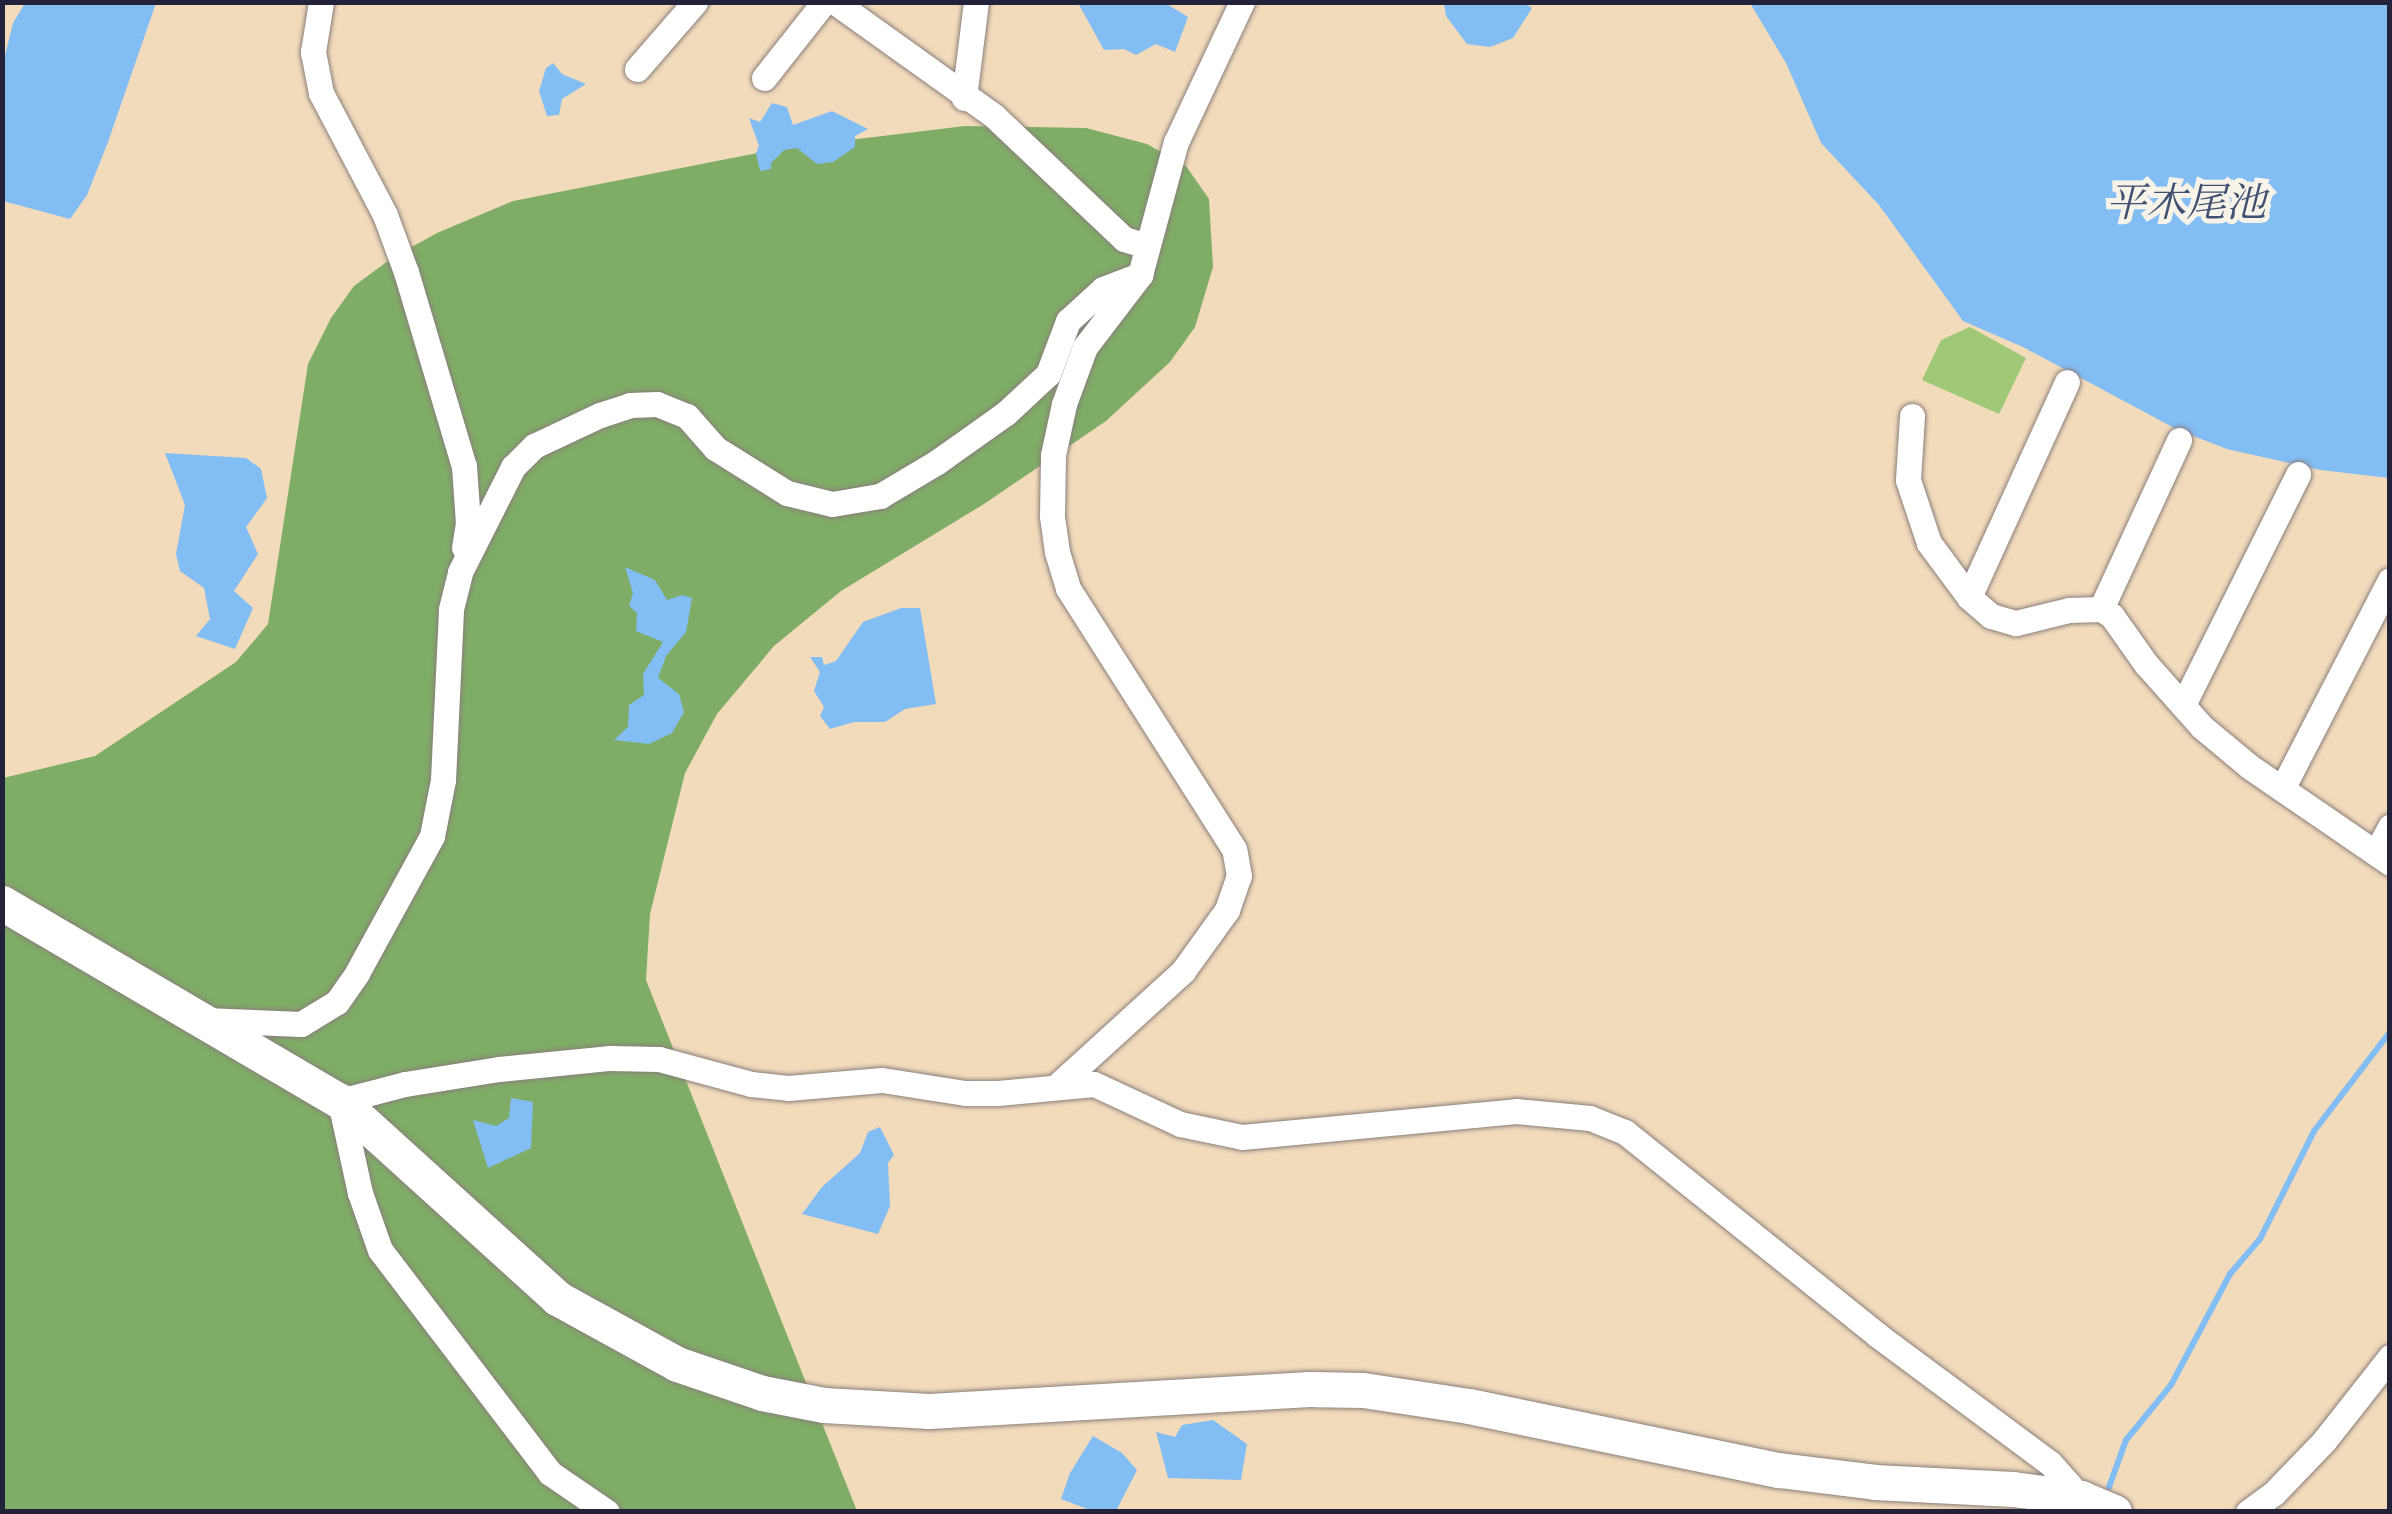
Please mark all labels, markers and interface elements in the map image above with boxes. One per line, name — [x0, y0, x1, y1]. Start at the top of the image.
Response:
water label: 平木尾池 — [2106, 180, 2266, 228]

